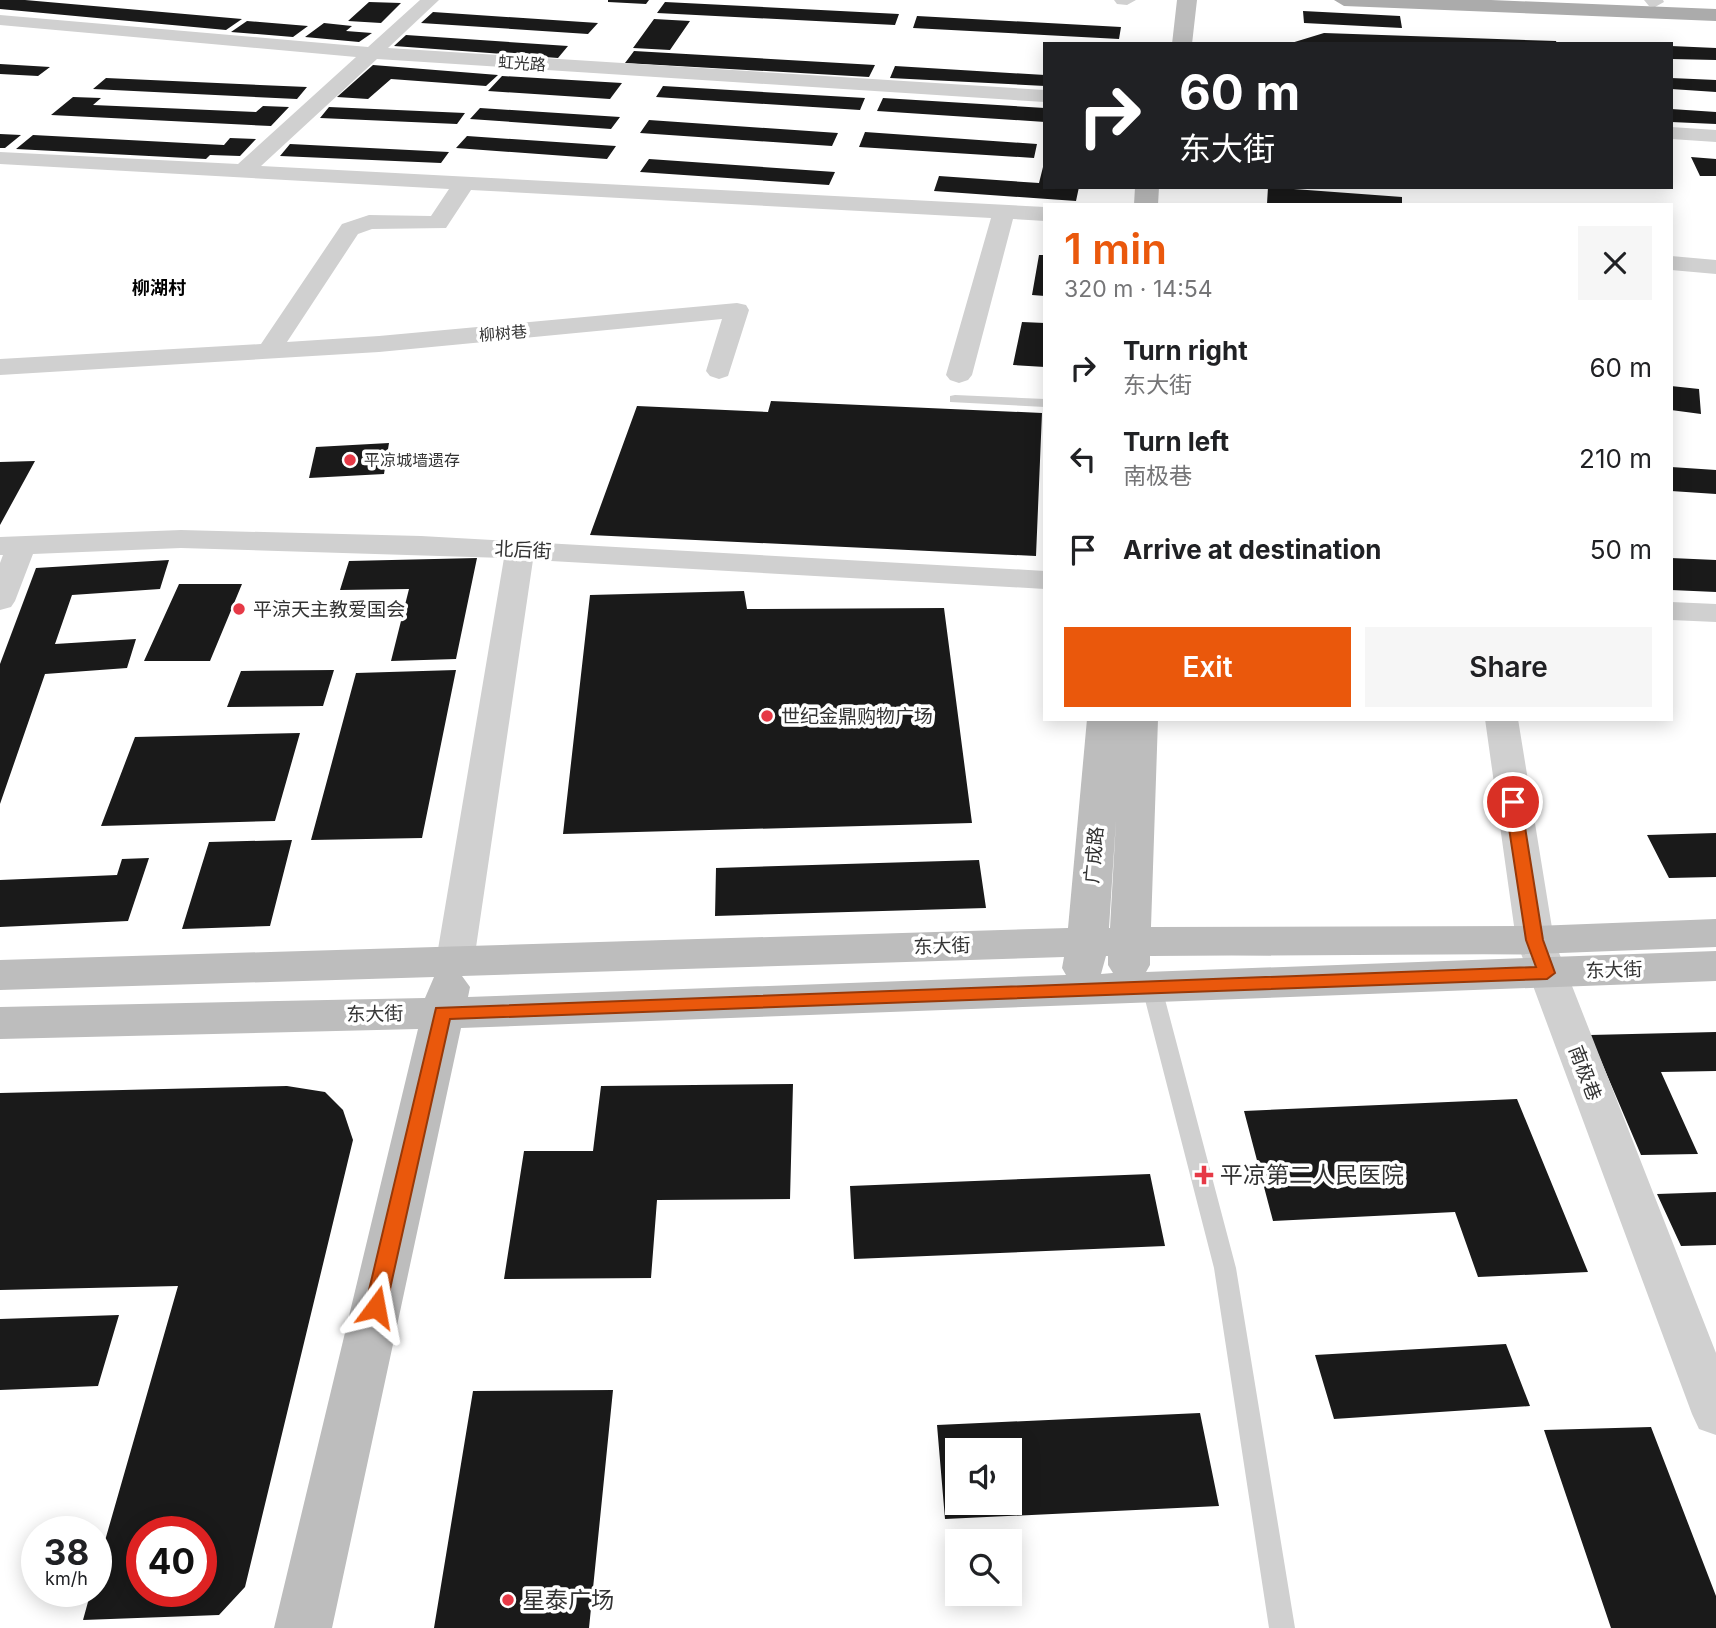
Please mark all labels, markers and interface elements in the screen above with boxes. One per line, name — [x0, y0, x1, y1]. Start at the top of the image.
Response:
street label: 虹光路 — [497, 51, 547, 75]
text: 60 m — [1179, 63, 1300, 122]
icon: right — [1064, 70, 1155, 161]
text: 东大街 — [1179, 129, 1275, 168]
text: 1 min — [1064, 223, 1167, 274]
button: close — [1578, 226, 1652, 300]
text: 320 m · 14:54 — [1064, 275, 1213, 303]
district label: 柳湖村 — [132, 277, 186, 298]
street label: 柳树巷 — [478, 321, 528, 345]
text: Turn right — [1123, 335, 1248, 366]
icon: right — [1064, 349, 1102, 387]
text: 60 m — [1589, 352, 1652, 383]
text: 东大街 — [1123, 371, 1192, 399]
text: Turn left — [1123, 426, 1229, 457]
icon: left — [1064, 440, 1102, 478]
text: 210 m — [1579, 443, 1652, 474]
place label: 平凉城墙遗存 — [364, 450, 460, 470]
marker: 平凉城墙遗存 — [342, 452, 358, 468]
text: 南极巷 — [1123, 462, 1192, 490]
icon: arrive — [1064, 531, 1102, 569]
text: Arrive at destination — [1123, 534, 1382, 565]
text: 50 m — [1590, 534, 1652, 565]
street label: 北后街 — [494, 537, 552, 563]
place label: 平涼天主教爱国会 — [253, 598, 405, 621]
marker: 平涼天主教爱国会 — [231, 601, 247, 617]
button: Exit — [1064, 627, 1351, 707]
button: Share — [1365, 627, 1652, 707]
place label: 世纪金鼎购物广场 — [781, 705, 933, 728]
marker: 世纪金鼎购物广场 — [759, 708, 775, 724]
pin — [1483, 772, 1543, 832]
icon: arrive — [1494, 783, 1532, 821]
street label: 广成路 — [1080, 826, 1108, 884]
street label: 东大街 — [913, 934, 971, 958]
street label: 东大街 — [1585, 958, 1643, 982]
street label: 东大街 — [346, 1002, 404, 1026]
street label: 南极巷 — [1564, 1042, 1606, 1104]
place label: 平凉第二人民医院 — [1220, 1161, 1404, 1189]
marker: 平凉第二人民医院 — [1194, 1165, 1214, 1185]
position arrow — [339, 1270, 413, 1344]
map controls — [945, 1438, 1022, 1606]
button: sound — [945, 1438, 1022, 1515]
speed limit sign: 40 — [126, 1516, 217, 1607]
button: search — [945, 1529, 1022, 1606]
text: 38 — [44, 1531, 89, 1573]
text: km/h — [45, 1568, 88, 1589]
place label: 星泰广场 — [522, 1586, 614, 1614]
marker: 星泰广场 — [500, 1592, 516, 1608]

